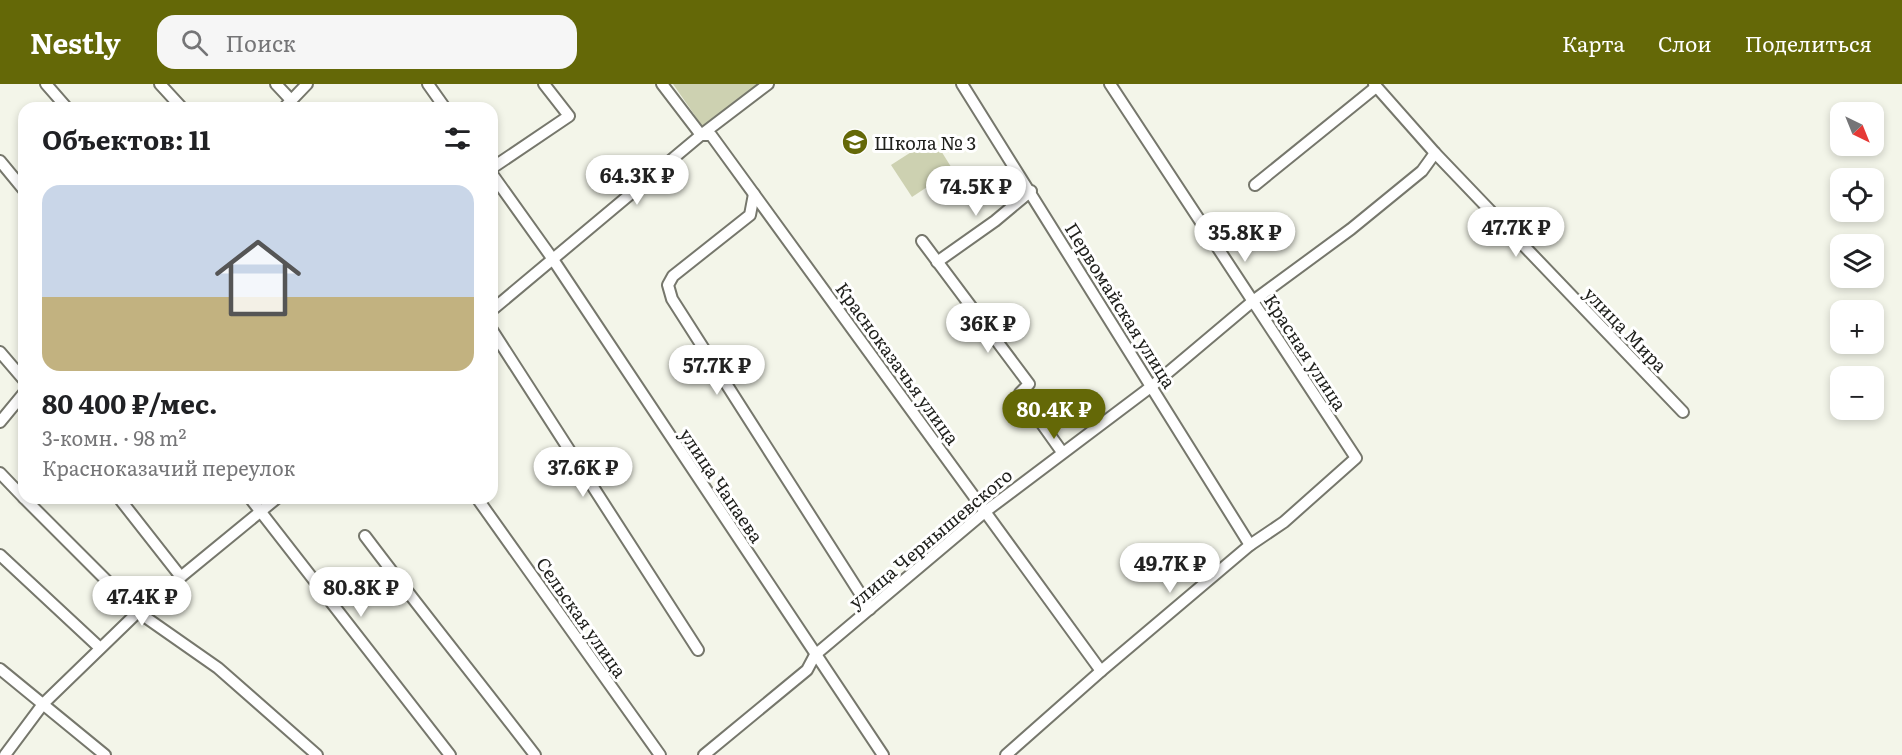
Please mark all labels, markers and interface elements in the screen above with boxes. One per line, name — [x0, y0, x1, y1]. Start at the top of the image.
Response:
search box — [157, 15, 577, 69]
text: Nestly — [30, 21, 121, 63]
icon: search — [178, 26, 211, 59]
text: Поиск — [226, 26, 296, 59]
text: Карта — [1562, 27, 1625, 58]
text: Слои — [1658, 27, 1712, 58]
text: Поделиться — [1745, 27, 1872, 58]
north arrow — [1830, 102, 1884, 156]
map controls — [1830, 102, 1884, 420]
text: Объектов: 11 — [42, 119, 210, 158]
icon: filters — [441, 122, 474, 155]
school or university icon: Школа № 3 — [840, 127, 870, 157]
place label: Школа № 3 — [874, 129, 976, 156]
pin: 64.3K ₽ — [582, 155, 692, 206]
text: 64.3K ₽ — [600, 159, 674, 189]
pin: 74.5K ₽ — [921, 166, 1031, 217]
button: locate — [1830, 168, 1884, 222]
text: 74.5K ₽ — [940, 170, 1012, 200]
pin: 47.7K ₽ — [1461, 207, 1571, 258]
text: 47.7K ₽ — [1481, 211, 1551, 241]
pin: 35.8K ₽ — [1190, 212, 1300, 263]
text: 35.8K ₽ — [1208, 216, 1282, 246]
street label: Первомайская улица — [1059, 217, 1183, 393]
icon: home — [204, 224, 312, 332]
button: layers — [1830, 234, 1884, 288]
street label: Красноказачья улица — [830, 276, 966, 450]
street label: улица Мира — [1578, 280, 1674, 378]
street label: Красная улица — [1258, 288, 1354, 416]
button: + — [1830, 300, 1884, 354]
pin: 36K ₽ — [946, 303, 1030, 354]
text: 36K ₽ — [960, 307, 1016, 337]
pin: 57.7K ₽ — [662, 345, 772, 396]
text: 57.7K ₽ — [683, 349, 751, 379]
button: − — [1830, 366, 1884, 420]
text: 80 400 ₽/мес. — [42, 383, 218, 422]
pin: 80.4K ₽ — [999, 389, 1109, 440]
text: 80.4K ₽ — [1016, 393, 1092, 423]
text: 3-комн. · 98 m² — [42, 422, 186, 452]
street label: улица Чапаева — [673, 422, 771, 548]
pin: 37.6K ₽ — [528, 447, 638, 498]
text: 37.6K ₽ — [548, 451, 618, 481]
text: Красноказачий переулок — [42, 452, 295, 482]
street label: улица Чернышевского — [842, 461, 1018, 615]
pin: 49.7K ₽ — [1115, 543, 1225, 594]
text: 49.7K ₽ — [1134, 547, 1206, 577]
street label: Сельская улица — [530, 551, 634, 683]
pin: 80.8K ₽ — [306, 567, 416, 618]
text: 80.8K ₽ — [323, 571, 399, 601]
pin: 47.4K ₽ — [87, 576, 197, 627]
text: 47.4K ₽ — [106, 580, 178, 610]

